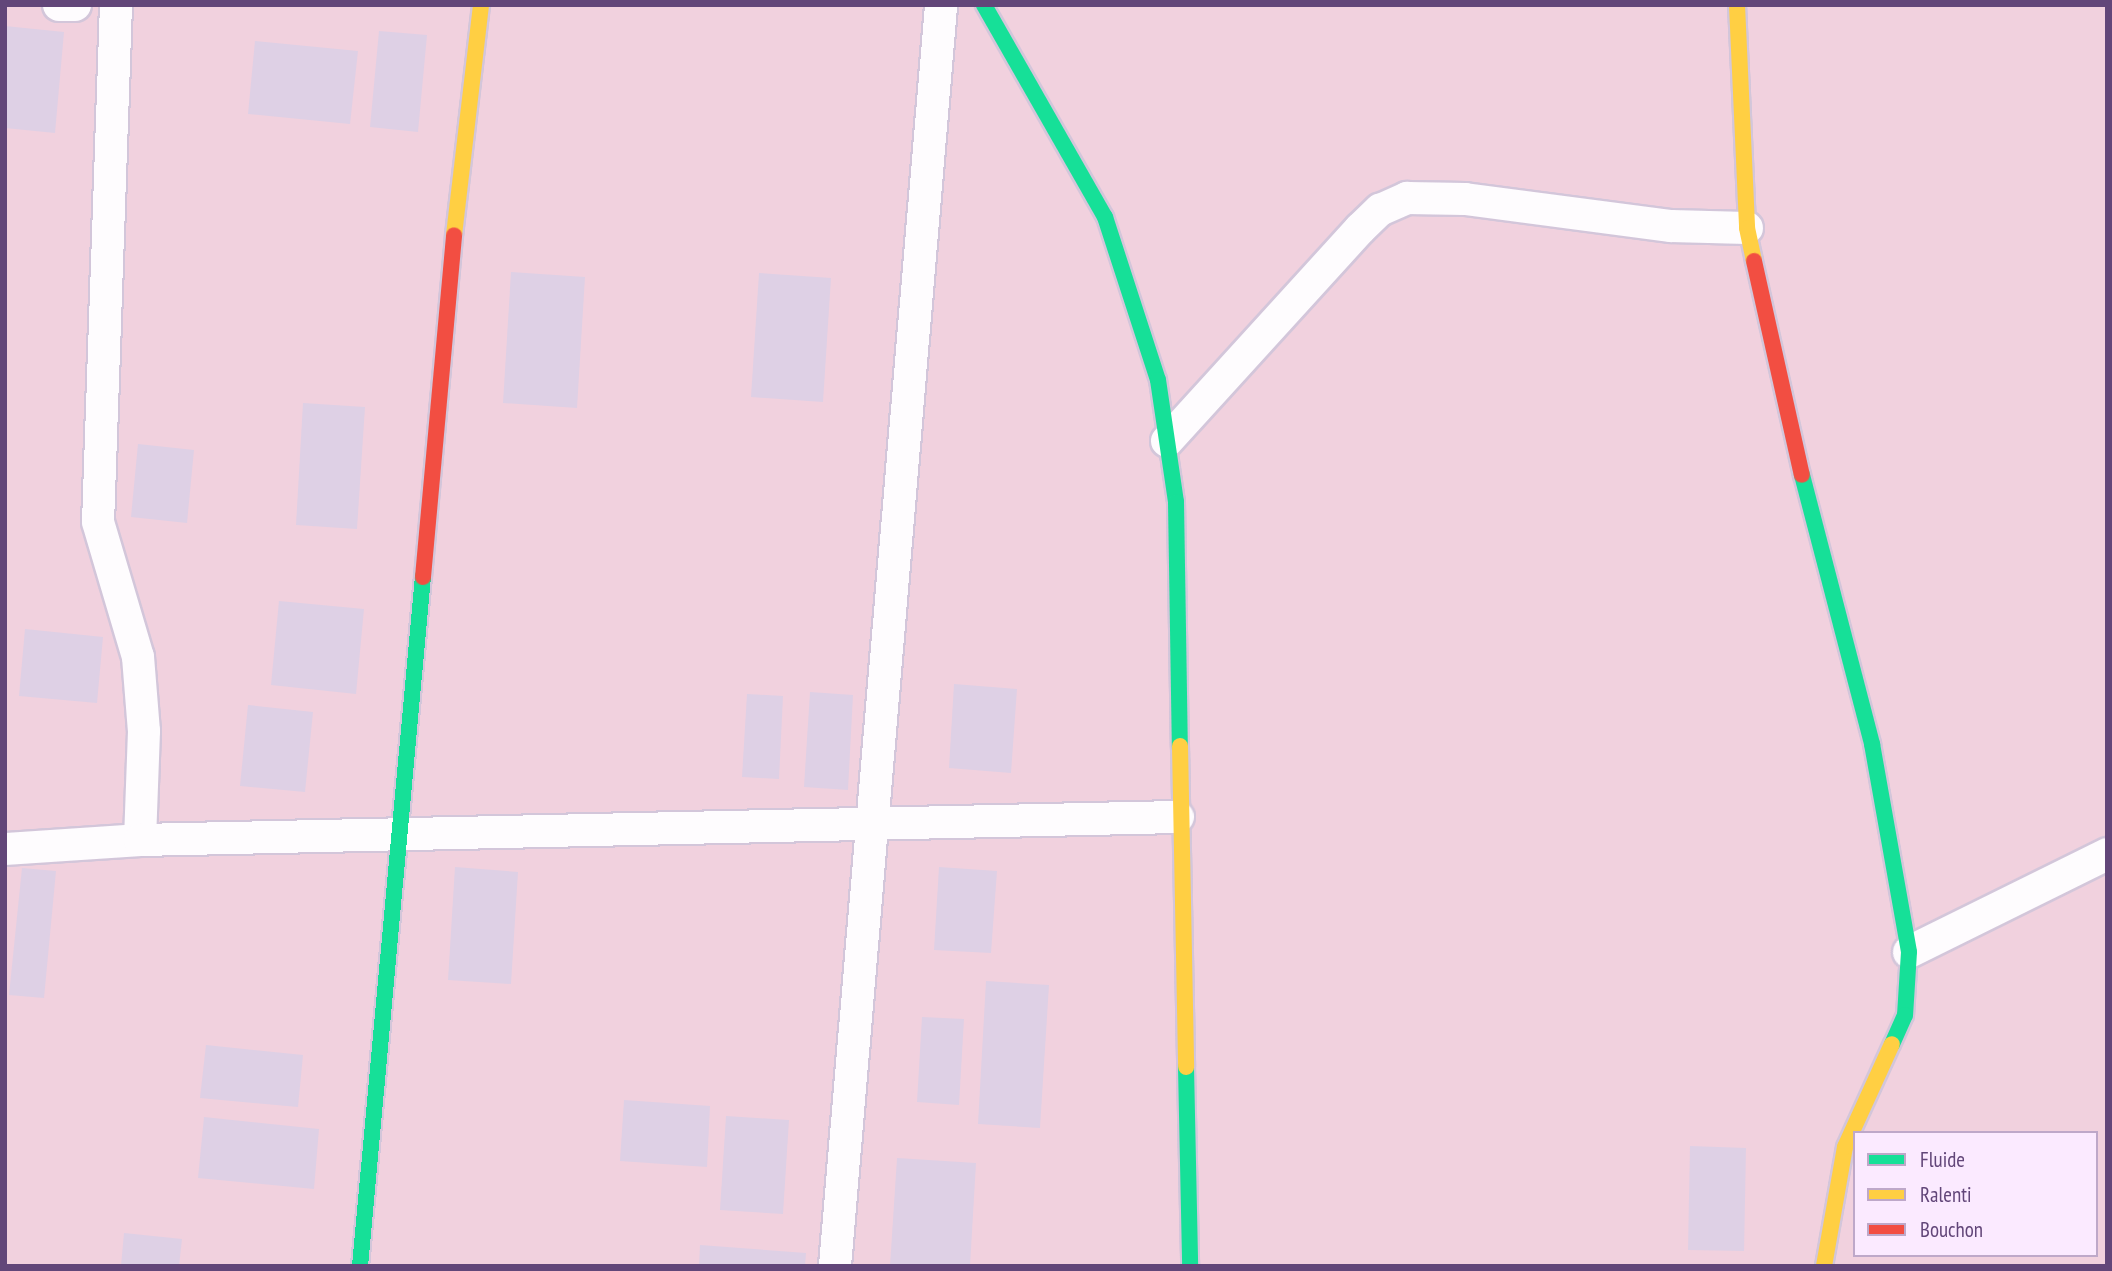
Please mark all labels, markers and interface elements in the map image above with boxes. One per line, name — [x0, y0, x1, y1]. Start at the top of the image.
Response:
legend — [1853, 1131, 2098, 1257]
text: Fluide — [1920, 1146, 1965, 1173]
text: Ralenti — [1920, 1181, 1972, 1208]
text: Bouchon — [1920, 1216, 1983, 1243]

